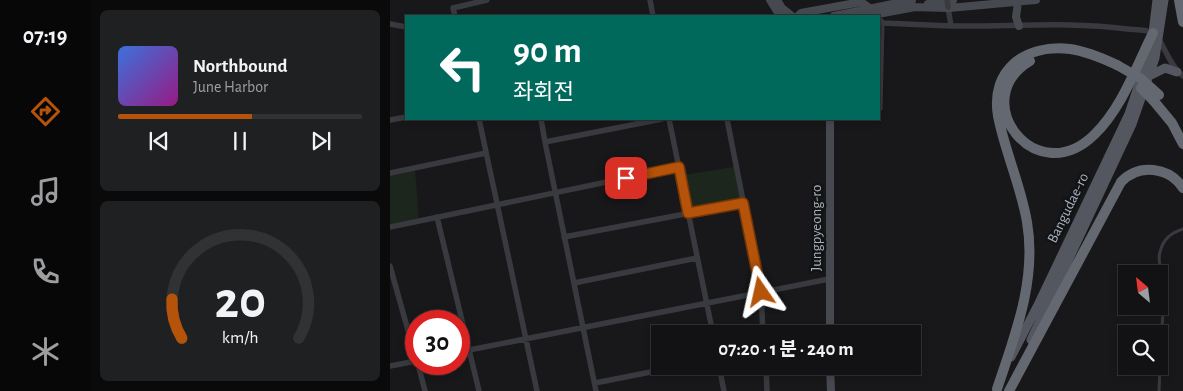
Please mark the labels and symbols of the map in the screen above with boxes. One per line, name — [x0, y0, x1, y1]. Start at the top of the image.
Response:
pin — [605, 157, 647, 199]
street label: Bangudae-ro — [1045, 171, 1091, 245]
street label: Jungpyeong-ro — [809, 185, 824, 271]
position arrow — [734, 265, 786, 317]
north arrow — [1118, 265, 1168, 315]
speed limit sign: 30 — [405, 310, 470, 375]

